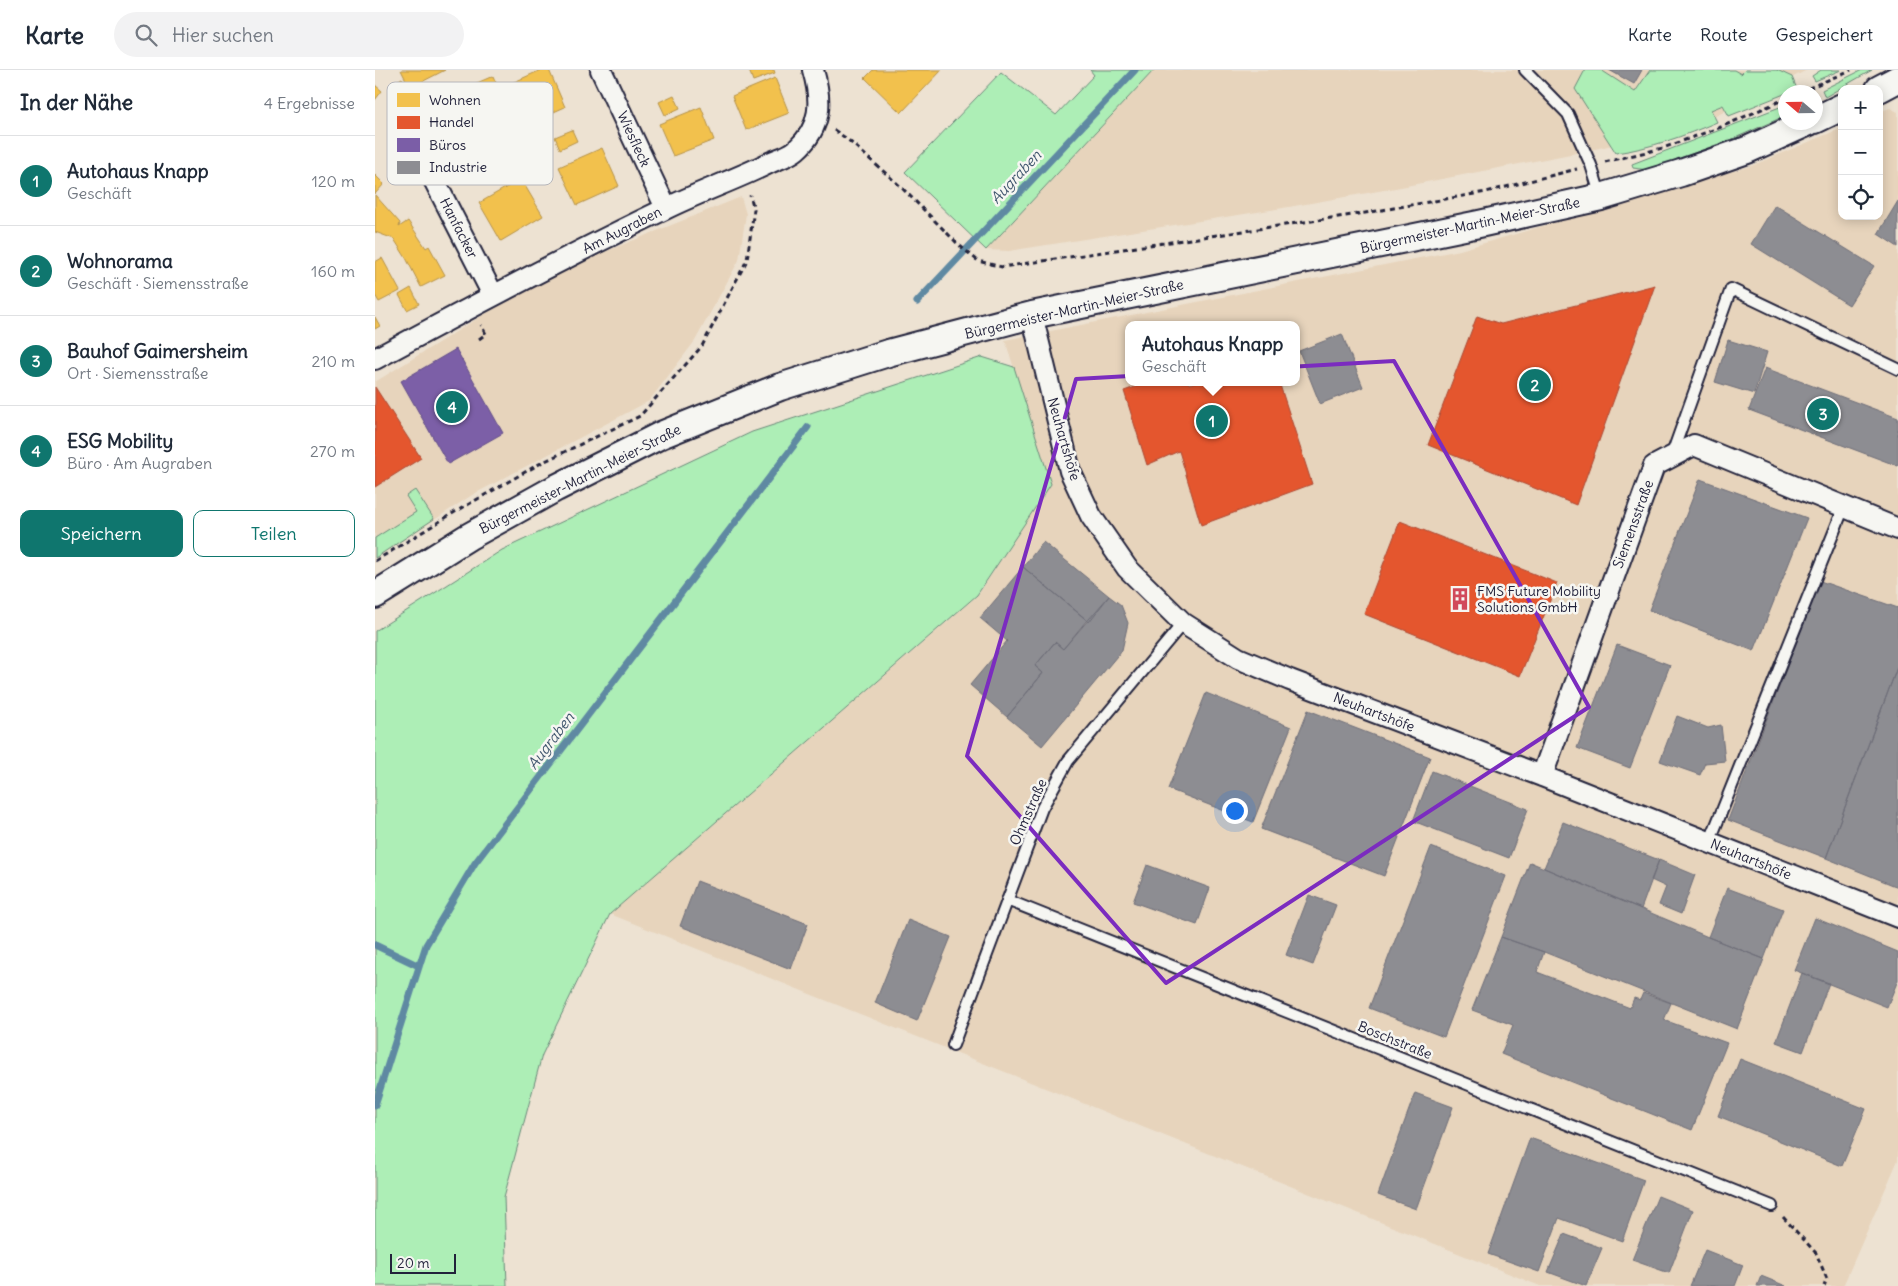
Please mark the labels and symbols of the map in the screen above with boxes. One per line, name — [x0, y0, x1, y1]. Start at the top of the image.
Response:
legend — [387, 82, 553, 185]
north arrow — [1778, 85, 1823, 130]
text: Wohnen — [429, 91, 481, 109]
street label: Wiesfleck — [613, 108, 655, 170]
text: Handel — [429, 113, 474, 131]
text: Büros — [429, 136, 466, 154]
water label: Augraben — [986, 146, 1045, 207]
text: Industrie — [429, 158, 487, 176]
street label: Bürgermeister-Martin-Meier-Straße — [1359, 193, 1581, 257]
street label: Hanfacker — [436, 195, 482, 262]
street label: Am Augraben — [579, 202, 665, 258]
street label: Bürgermeister-Martin-Meier-Straße — [963, 275, 1185, 343]
pin: 2 — [1519, 366, 1551, 404]
pin: 4 — [436, 388, 468, 426]
street label: Neuhartshöfe — [1044, 395, 1084, 483]
pin: 3 — [1807, 395, 1839, 433]
pin: 1 — [1196, 402, 1228, 440]
street label: Bürgermeister-Martin-Meier-Straße — [476, 420, 684, 538]
street label: Siemensstraße — [1609, 477, 1657, 571]
place label: FMS Future Mobility Solutions GmbH — [1477, 582, 1601, 616]
building icon: FMS Future Mobility Solutions GmbH — [1447, 586, 1473, 612]
street label: Neuhartshöfe — [1331, 688, 1417, 736]
water label: Augraben — [523, 708, 578, 773]
street label: Ohmstraße — [1005, 776, 1051, 848]
your location — [1222, 798, 1248, 824]
street label: Neuhartshöfe — [1708, 835, 1794, 883]
street label: Boschstraße — [1355, 1017, 1435, 1063]
scale bar — [390, 1251, 456, 1274]

